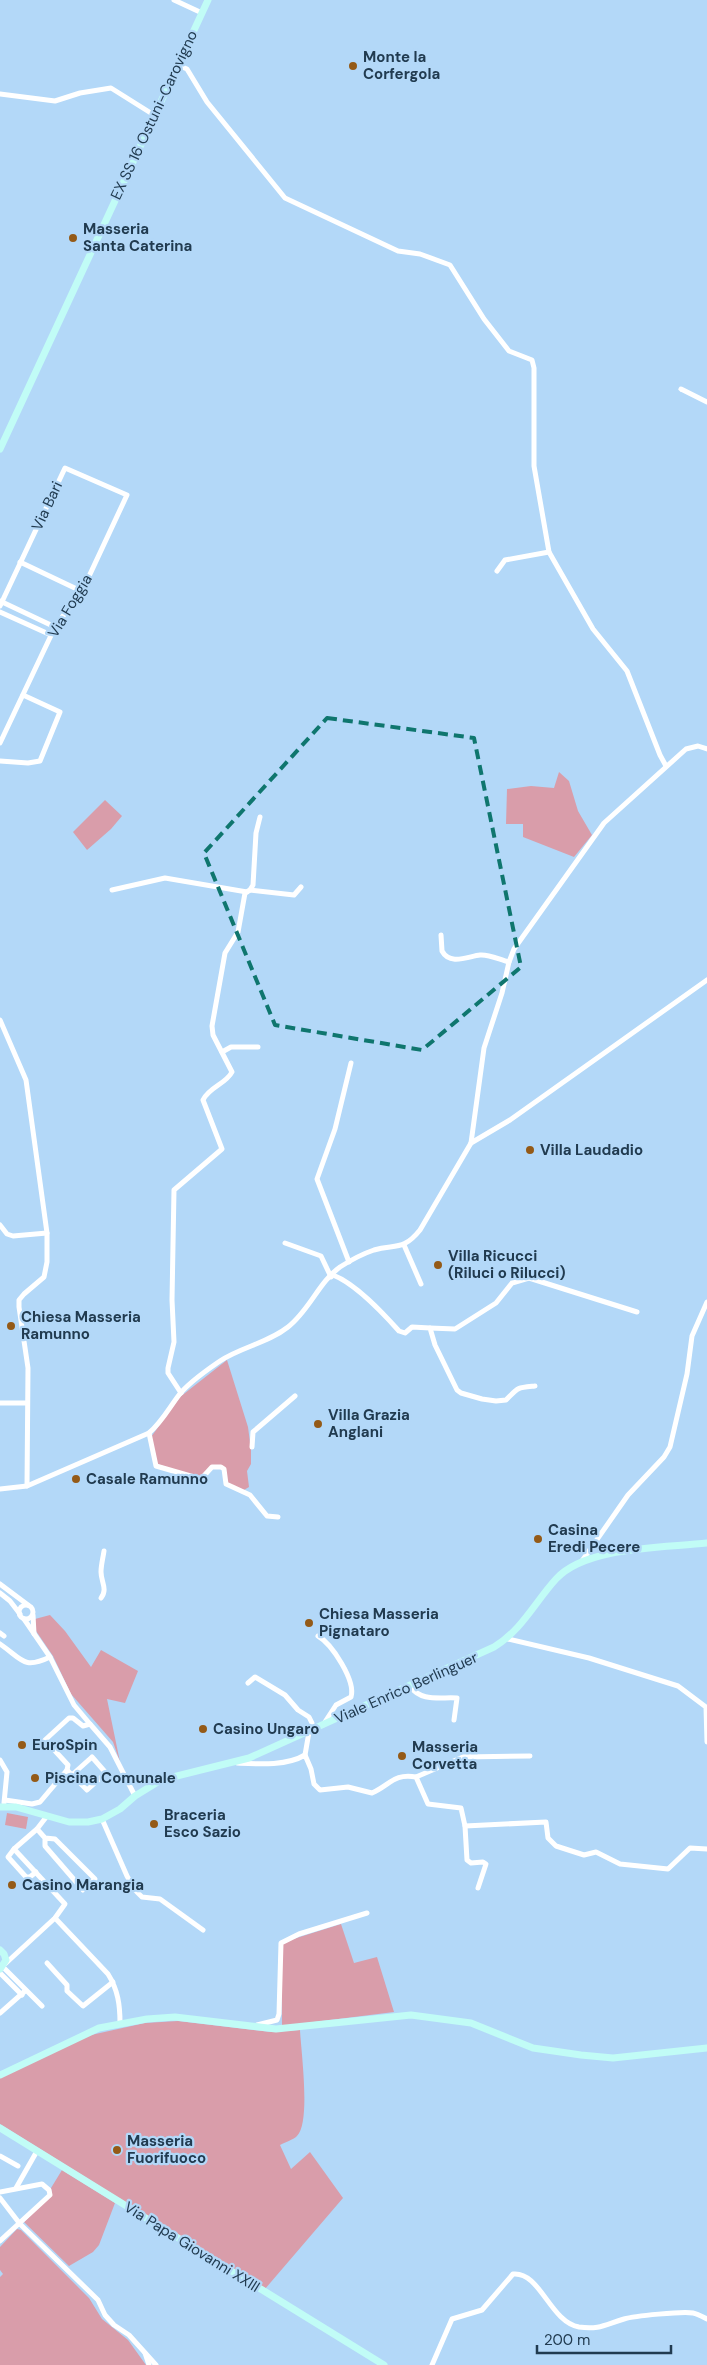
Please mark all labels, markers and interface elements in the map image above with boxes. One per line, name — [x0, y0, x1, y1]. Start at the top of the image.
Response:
street label: EX SS 16 Ostuni-Carovigno — [106, 27, 202, 203]
place label: Monte la Corfergola — [363, 47, 440, 84]
marker: Monte la Corfergola — [347, 60, 359, 72]
place label: Masseria Santa Caterina — [83, 219, 192, 256]
marker: Masseria Santa Caterina — [67, 232, 79, 244]
street label: Via Bari — [27, 478, 67, 534]
street label: Via Foggia — [43, 571, 97, 641]
place label: Villa Laudadio — [540, 1140, 643, 1160]
marker: Villa Laudadio — [524, 1144, 536, 1156]
place label: Villa Ricucci (Riluci o Rilucci) — [448, 1246, 566, 1283]
marker: Villa Ricucci (Riluci o Rilucci) — [432, 1259, 444, 1271]
place label: Chiesa Masseria Ramunno — [21, 1307, 141, 1344]
marker: Chiesa Masseria Ramunno — [5, 1320, 17, 1332]
place label: Villa Grazia Anglani — [328, 1405, 410, 1442]
marker: Villa Grazia Anglani — [312, 1418, 324, 1430]
place label: Casale Ramunno — [86, 1469, 208, 1489]
marker: Casale Ramunno — [70, 1473, 82, 1485]
place label: Casina Eredi Pecere — [548, 1520, 640, 1557]
marker: Casina Eredi Pecere — [532, 1533, 544, 1545]
place label: Chiesa Masseria Pignataro — [319, 1604, 439, 1641]
marker: Chiesa Masseria Pignataro — [303, 1617, 315, 1629]
street label: Viale Enrico Berlinguer — [331, 1647, 481, 1729]
place label: Casino Ungaro — [213, 1719, 319, 1739]
marker: Casino Ungaro — [197, 1723, 209, 1735]
place label: EuroSpin — [32, 1735, 97, 1755]
place label: Masseria Corvetta — [412, 1737, 478, 1774]
marker: EuroSpin — [16, 1739, 28, 1751]
marker: Masseria Corvetta — [396, 1750, 408, 1762]
place label: Piscina Comunale — [45, 1768, 176, 1788]
marker: Piscina Comunale — [29, 1772, 41, 1784]
place label: Braceria Esco Sazio — [164, 1805, 241, 1842]
marker: Braceria Esco Sazio — [148, 1818, 160, 1830]
place label: Casino Marangia — [22, 1875, 144, 1895]
marker: Casino Marangia — [6, 1879, 18, 1891]
place label: Masseria Fuorifuoco — [127, 2131, 206, 2168]
marker: Masseria Fuorifuoco — [111, 2144, 123, 2156]
street label: Via Papa Giovanni XXIII — [120, 2197, 264, 2297]
scale bar — [537, 2322, 671, 2354]
text: 200 m — [544, 2330, 590, 2350]

